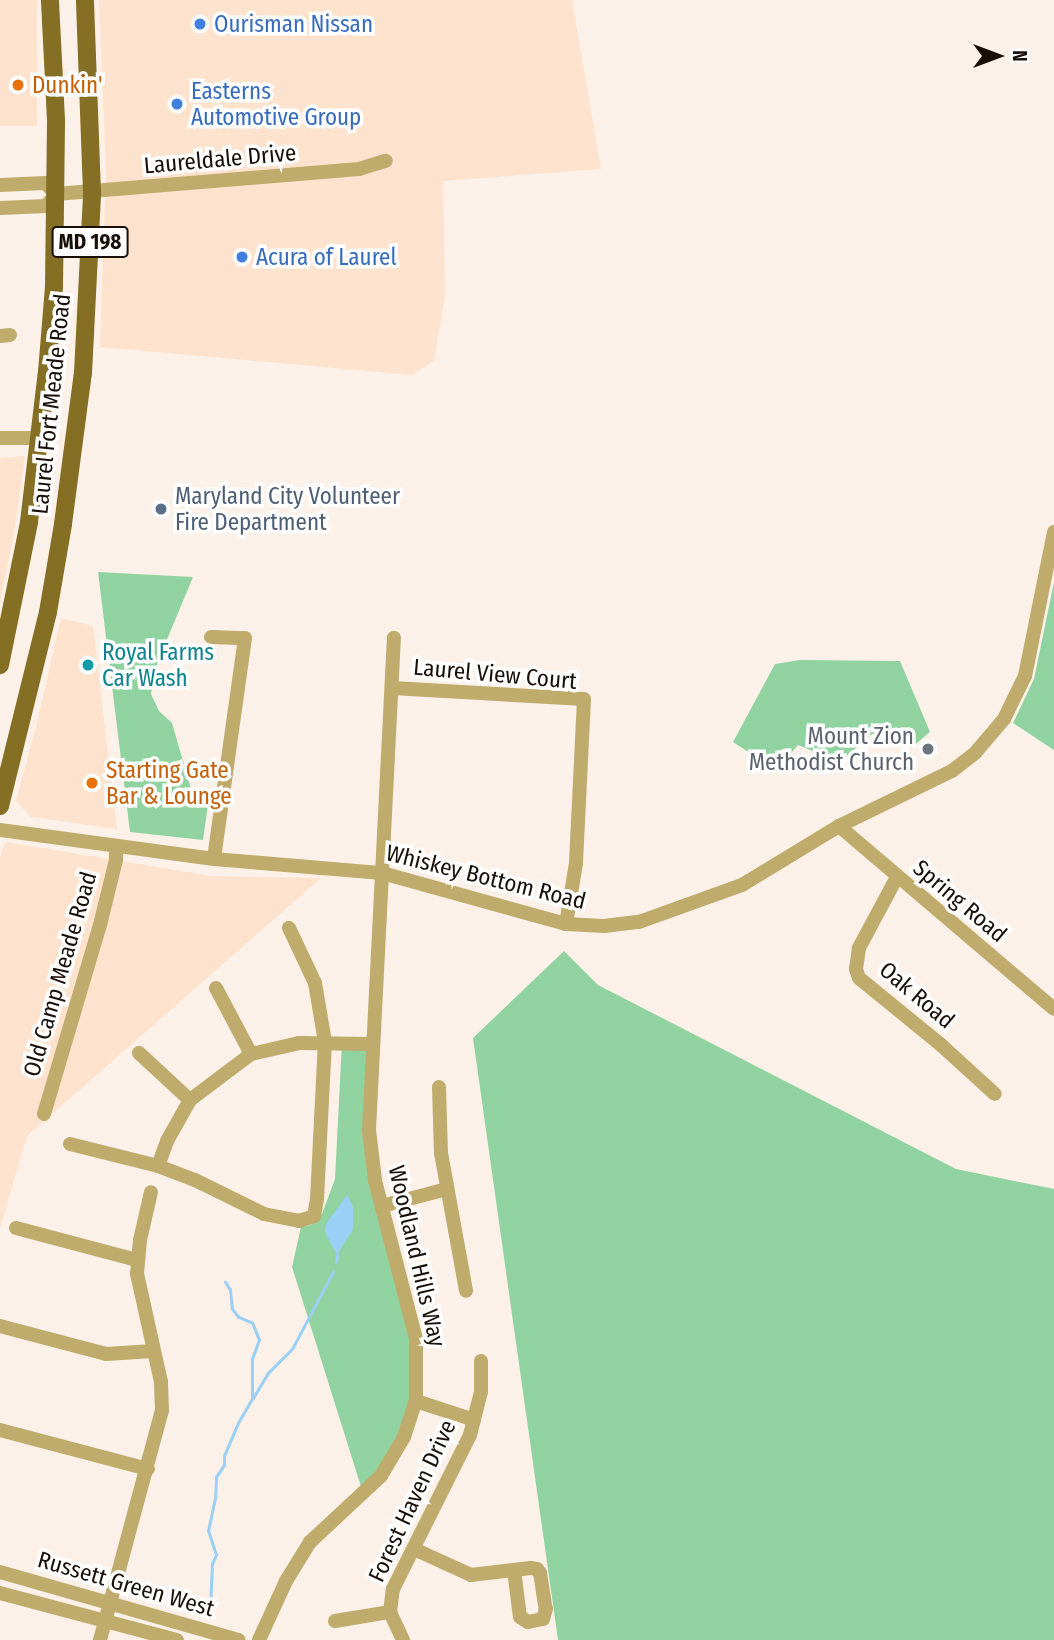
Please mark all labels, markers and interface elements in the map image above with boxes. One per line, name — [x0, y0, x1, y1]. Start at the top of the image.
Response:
place label: Ourisman Nissan — [214, 10, 373, 38]
marker: Ourisman Nissan — [192, 16, 208, 32]
north arrow — [963, 21, 1033, 91]
text: N — [1008, 50, 1031, 62]
place label: Dunkin' — [32, 71, 103, 99]
marker: Dunkin' — [10, 77, 26, 93]
place label: Easterns Automotive Group — [191, 77, 361, 131]
marker: Easterns Automotive Group — [169, 96, 185, 112]
street label: Laureldale Drive — [143, 139, 297, 179]
road number: MD 198 — [52, 224, 128, 260]
place label: Acura of Laurel — [256, 243, 396, 271]
marker: Acura of Laurel — [234, 249, 250, 265]
street label: Laurel Fort Meade Road — [26, 292, 76, 516]
place label: Maryland City Volunteer Fire Department — [175, 482, 400, 536]
marker: Maryland City Volunteer Fire Department — [153, 501, 169, 517]
place label: Royal Farms Car Wash — [102, 638, 214, 692]
street label: Laurel View Court — [412, 653, 578, 695]
marker: Royal Farms Car Wash — [80, 657, 96, 673]
place label: Mount Zion Methodist Church — [749, 722, 914, 776]
marker: Mount Zion Methodist Church — [920, 741, 936, 757]
place label: Starting Gate Bar & Lounge — [106, 756, 232, 810]
marker: Starting Gate Bar & Lounge — [84, 775, 100, 791]
street label: Whiskey Bottom Road — [383, 839, 589, 915]
street label: Spring Road — [908, 854, 1012, 948]
street label: Old Camp Meade Road — [18, 868, 102, 1080]
street label: Oak Road — [874, 956, 960, 1034]
street label: Woodland Hills Way — [383, 1163, 451, 1349]
street label: Forest Haven Drive — [362, 1416, 462, 1586]
street label: Russett Green West — [35, 1546, 217, 1622]

